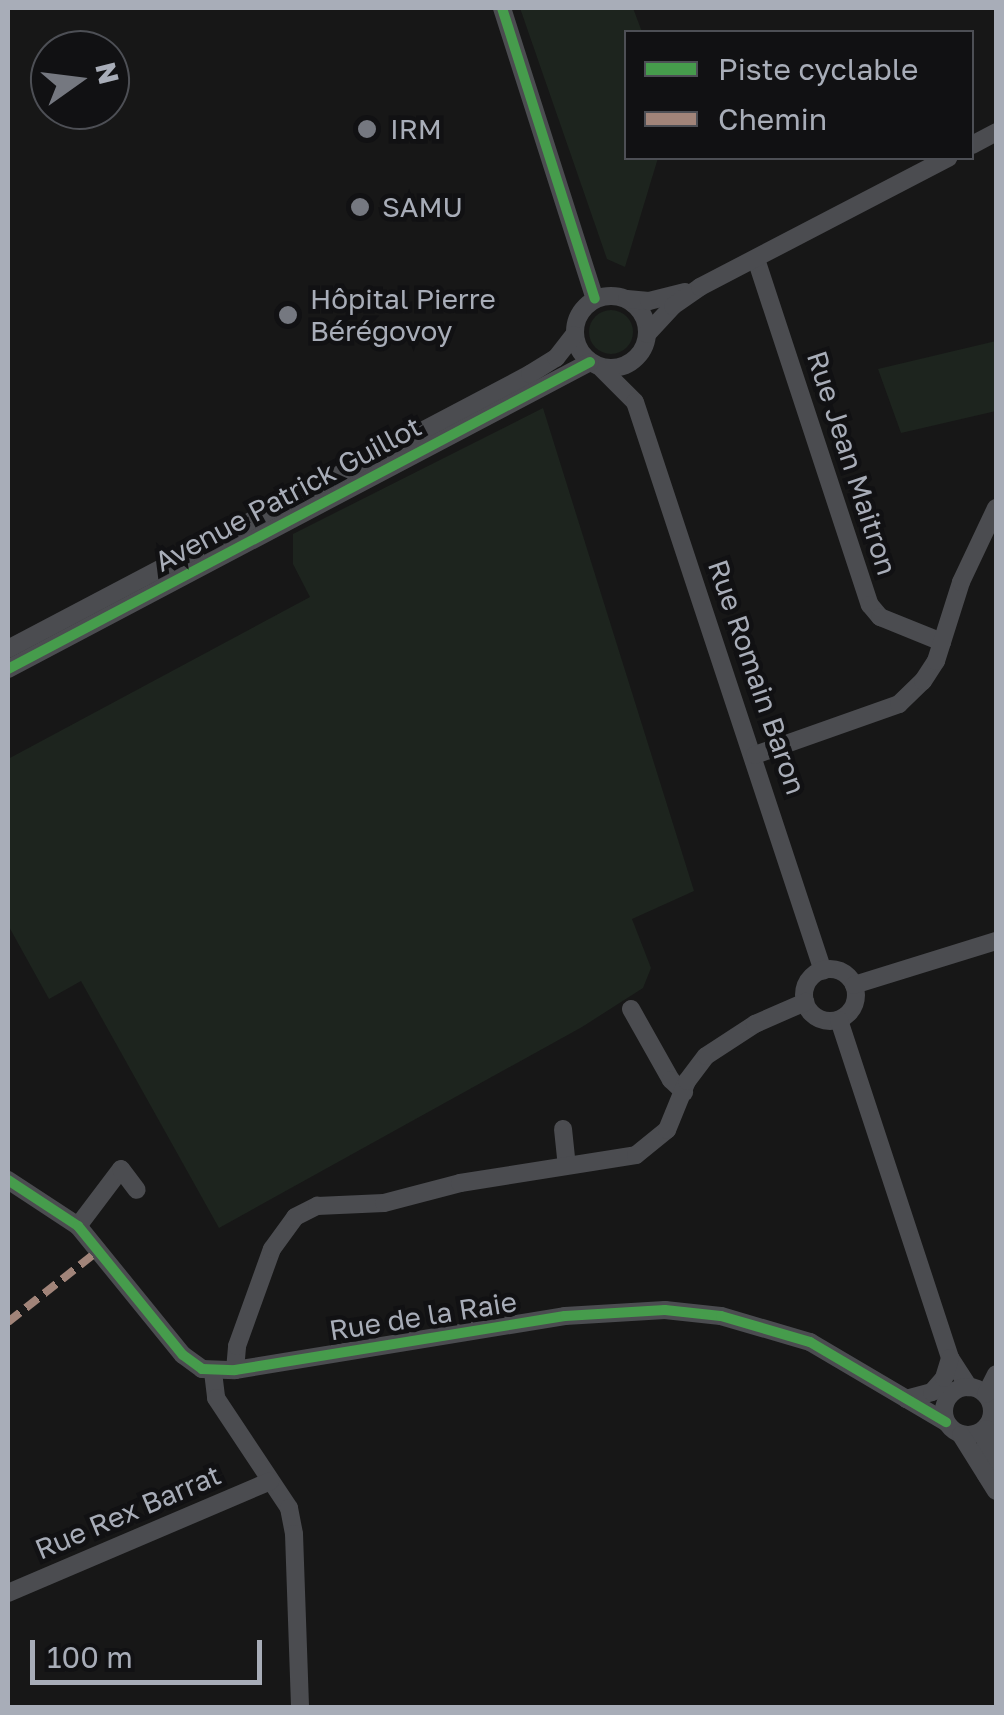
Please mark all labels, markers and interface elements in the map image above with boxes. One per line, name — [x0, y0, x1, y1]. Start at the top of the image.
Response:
north arrow — [30, 30, 130, 130]
legend — [624, 30, 974, 160]
text: Piste cyclable — [718, 51, 919, 87]
text: N — [89, 59, 126, 87]
text: Chemin — [718, 101, 827, 137]
place label: IRM — [390, 112, 442, 146]
marker: IRM — [354, 116, 380, 142]
place label: SAMU — [382, 190, 463, 224]
marker: SAMU — [347, 194, 373, 220]
place label: Hôpital Pierre Bérégovoy — [310, 282, 496, 348]
marker: Hôpital Pierre Bérégovoy — [275, 302, 301, 328]
street label: Rue Jean Maitron — [800, 347, 904, 579]
street label: Avenue Patrick Guillot — [149, 409, 427, 579]
street label: Rue Romain Baron — [701, 555, 813, 799]
street label: Rue de la Raie — [327, 1285, 519, 1347]
street label: Rue Rex Barrat — [30, 1458, 226, 1566]
scale bar — [35, 1620, 268, 1682]
text: 100 m — [47, 1639, 133, 1675]

